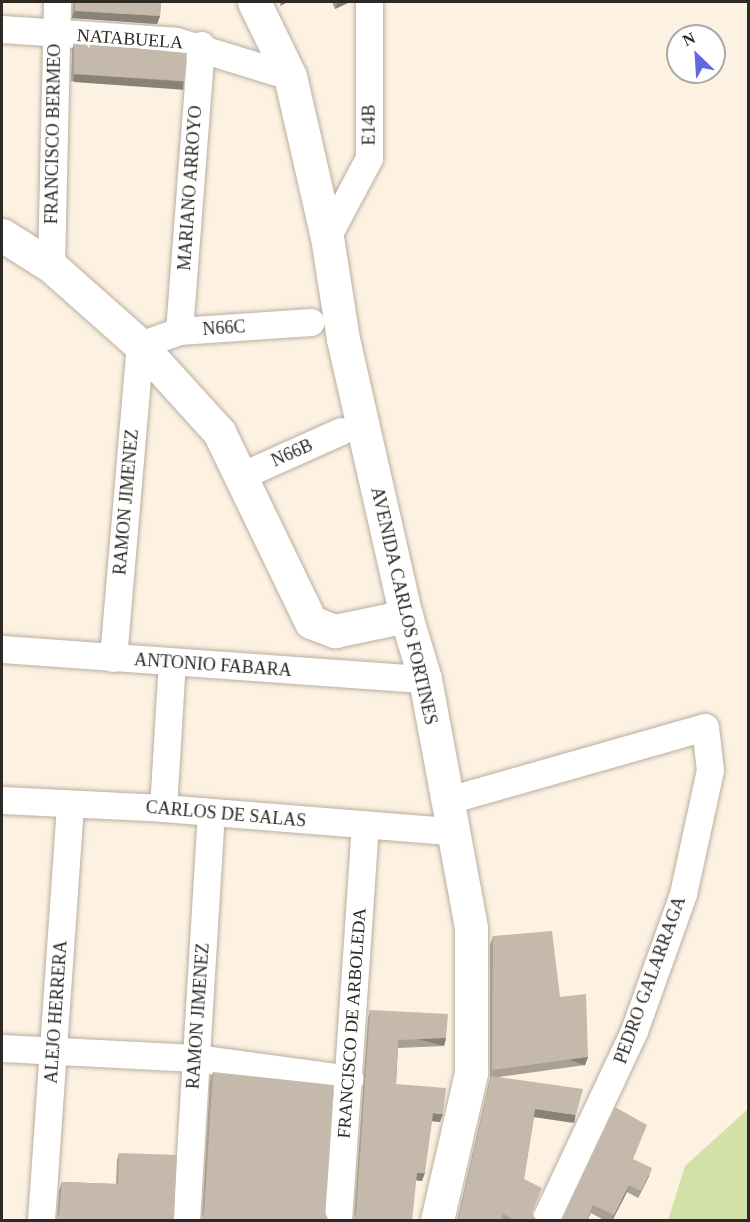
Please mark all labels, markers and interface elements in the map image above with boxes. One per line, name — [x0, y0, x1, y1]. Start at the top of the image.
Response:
north arrow — [666, 24, 726, 84]
street label: NATABUELA — [76, 25, 184, 53]
text: N — [680, 29, 698, 49]
street label: FRANCISCO BERMEO — [41, 44, 65, 224]
street label: MARIANO ARROYO — [173, 104, 207, 272]
street label: E14B — [358, 104, 380, 146]
street label: N66C — [202, 316, 246, 340]
street label: RAMON JIMENEZ — [109, 428, 143, 576]
street label: N66B — [268, 434, 316, 472]
street label: AVENIDA CARLOS FORTINES — [366, 484, 442, 728]
street label: ANTONIO FABARA — [134, 649, 292, 681]
street label: CARLOS DE SALAS — [145, 796, 307, 832]
street label: PEDRO GALARRAGA — [610, 893, 690, 1067]
street label: FRANCISCO DE ARBOLEDA — [333, 907, 371, 1139]
street label: ALEJO HERRERA — [40, 940, 72, 1084]
street label: RAMON JIMENEZ — [182, 942, 214, 1090]

